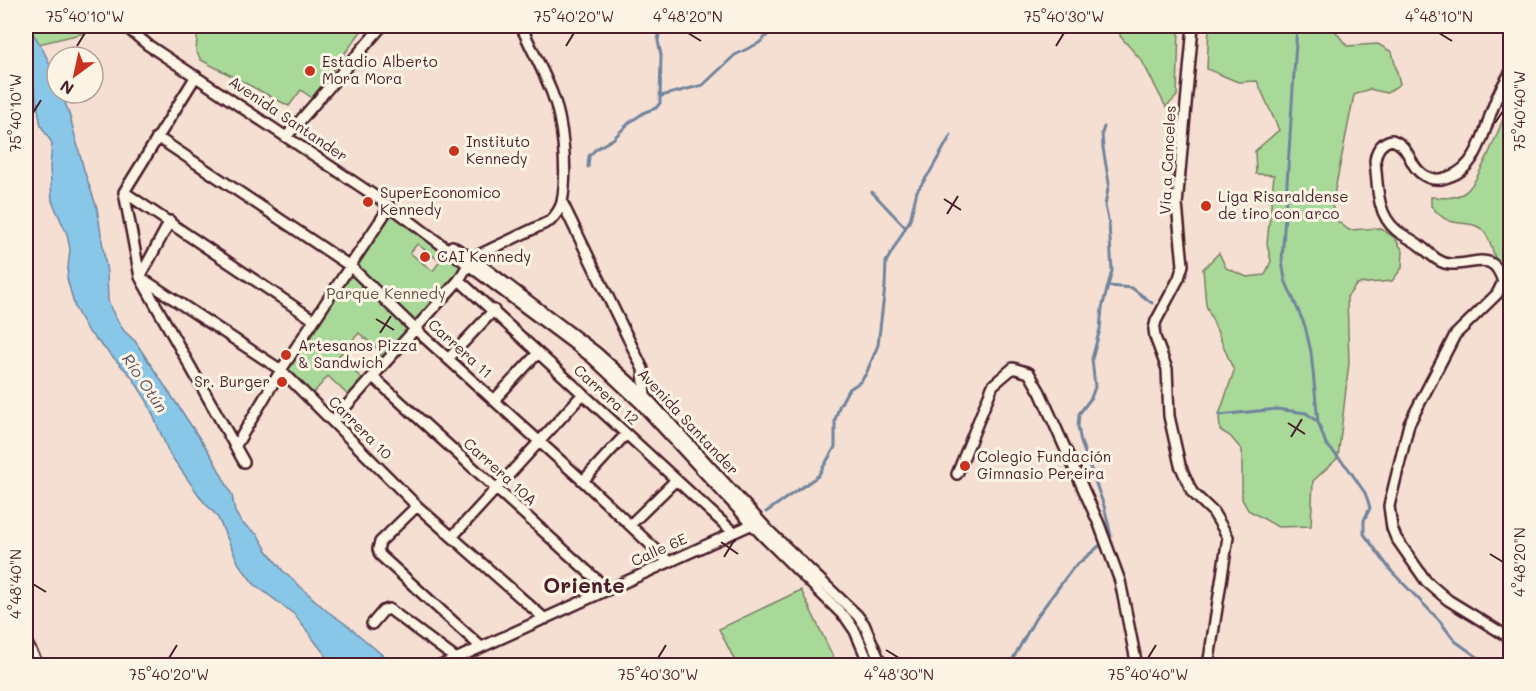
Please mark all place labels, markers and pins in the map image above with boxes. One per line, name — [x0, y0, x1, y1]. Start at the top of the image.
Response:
place label: Estadio Alberto Mora Mora — [322, 51, 438, 88]
marker: Estadio Alberto Mora Mora — [303, 64, 317, 78]
place label: Instituto Kennedy — [466, 131, 530, 168]
marker: Instituto Kennedy — [447, 144, 461, 158]
place label: SuperEconomico Kennedy — [380, 182, 501, 219]
place label: Liga Risaraldense de tiro con arco — [1218, 186, 1349, 223]
marker: SuperEconomico Kennedy — [361, 195, 375, 209]
marker: Liga Risaraldense de tiro con arco — [1199, 199, 1213, 213]
place label: CAI Kennedy — [437, 246, 531, 266]
marker: CAI Kennedy — [418, 250, 432, 264]
place label: Artesanos Pizza & Sandwich — [298, 335, 418, 372]
marker: Artesanos Pizza & Sandwich — [279, 348, 293, 362]
place label: Sr. Burger — [194, 371, 270, 391]
marker: Sr. Burger — [275, 375, 289, 389]
place label: Colegio Fundación Gimnasio Pereira — [977, 446, 1111, 483]
marker: Colegio Fundación Gimnasio Pereira — [958, 459, 972, 473]

